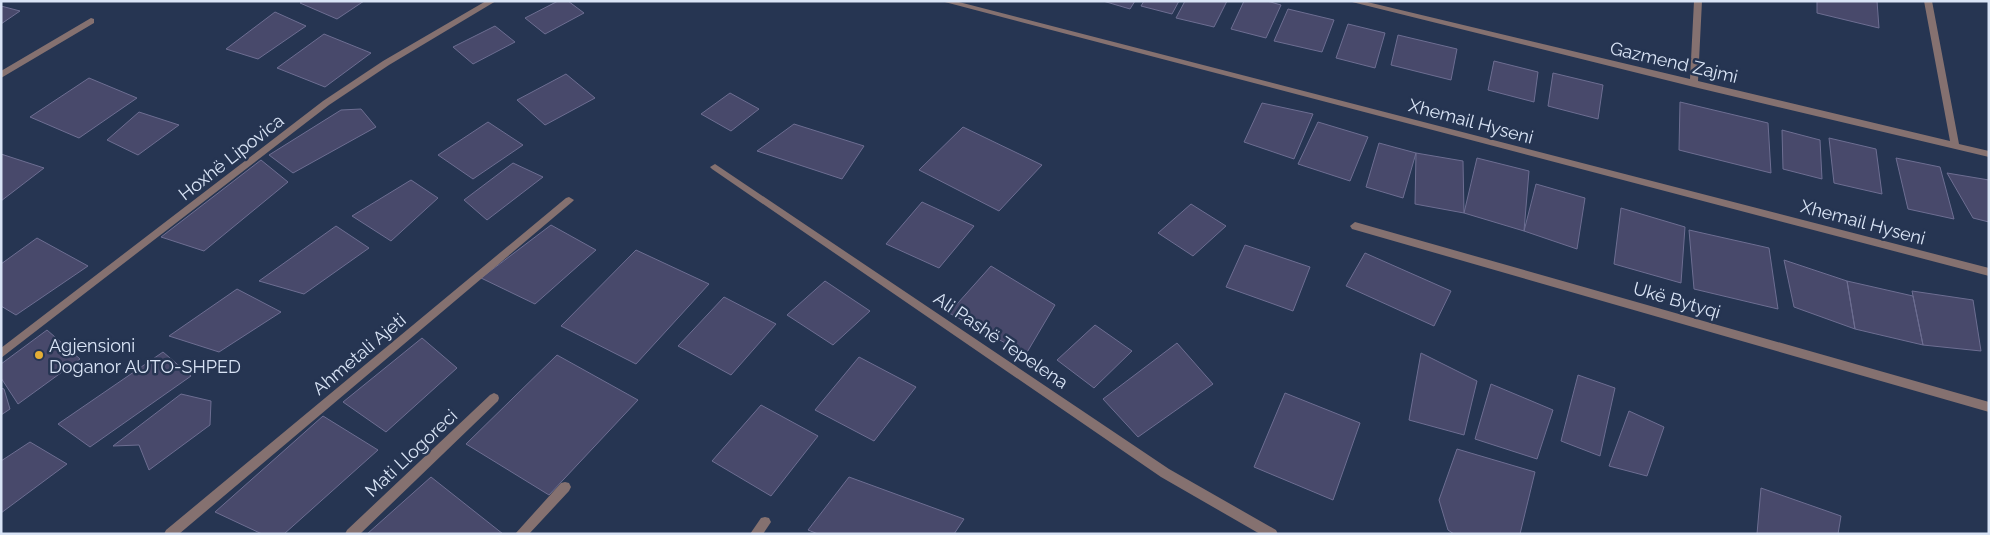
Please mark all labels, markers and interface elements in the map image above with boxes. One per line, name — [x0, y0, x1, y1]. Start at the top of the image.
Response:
street label: Gazmend Zajmi — [1608, 37, 1740, 87]
street label: Xhemail Hyseni — [1406, 94, 1536, 148]
street label: Hoxhë Lipovica — [174, 110, 288, 204]
street label: Xhemail Hyseni — [1798, 195, 1928, 249]
street label: Ukë Bytyqi — [1631, 278, 1723, 322]
street label: Ali Pashë Tepelena — [930, 287, 1072, 393]
street label: Ahmetali Ajeti — [308, 309, 410, 399]
place label: Agjensioni Doganor AUTO-SHPED — [49, 335, 241, 377]
marker: Agjensioni Doganor AUTO-SHPED — [33, 349, 45, 361]
street label: Mati Llogoreci — [361, 405, 461, 501]

